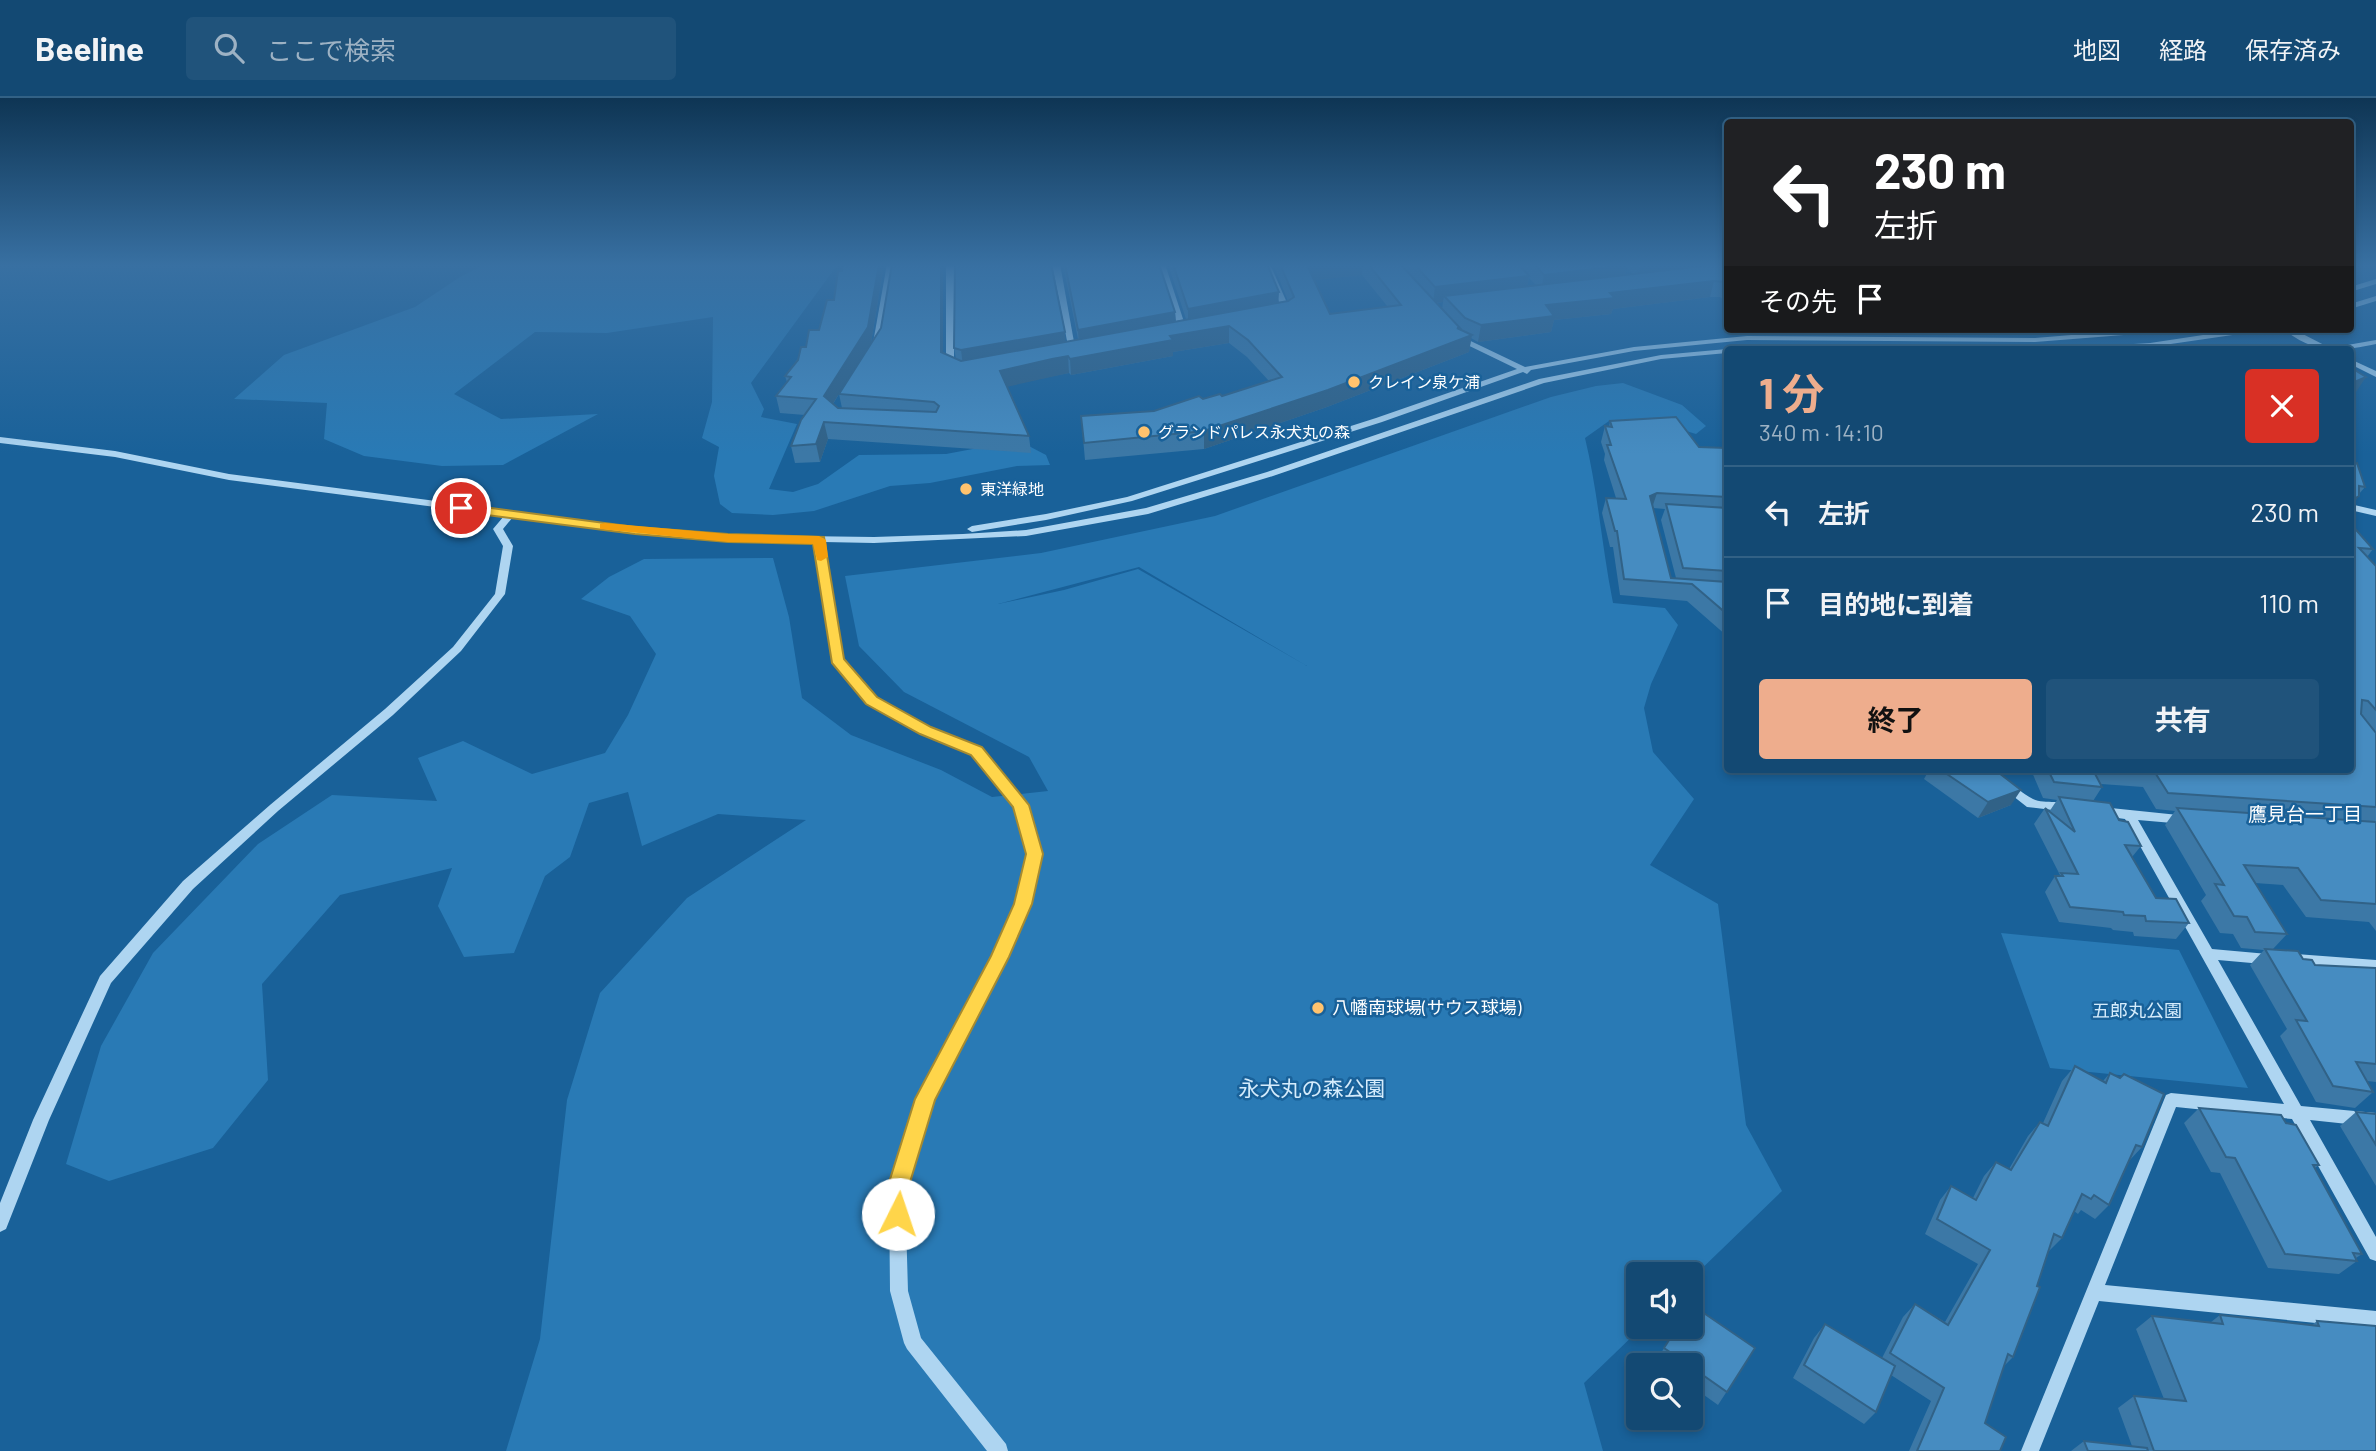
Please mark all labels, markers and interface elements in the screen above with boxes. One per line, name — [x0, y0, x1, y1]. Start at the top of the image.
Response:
search box — [186, 17, 676, 80]
text: Beeline — [35, 28, 144, 68]
icon: search — [210, 29, 248, 67]
text: ここで検索 — [266, 34, 396, 65]
text: 地図 — [2073, 35, 2121, 64]
text: 経路 — [2159, 35, 2207, 64]
text: 保存済み — [2245, 35, 2341, 64]
text: 230 m — [1874, 140, 2006, 199]
icon: left — [1759, 147, 1850, 238]
text: 左折 — [1874, 205, 1938, 243]
icon: arrive — [1851, 280, 1889, 318]
text: その先 — [1759, 285, 1837, 316]
text: 1 分 — [1759, 367, 1824, 417]
button: close — [2245, 369, 2319, 443]
place label: クレイン泉ケ浦 — [1368, 372, 1480, 391]
marker: クレイン泉ケ浦 — [1346, 374, 1362, 390]
text: 340 m · 14:10 — [1759, 418, 1884, 446]
place label: グランドパレス永犬丸の森 — [1158, 422, 1350, 441]
marker: グランドパレス永犬丸の森 — [1136, 424, 1152, 440]
pin — [431, 478, 491, 538]
place label: 東洋緑地 — [980, 479, 1044, 498]
marker: 東洋緑地 — [958, 481, 974, 497]
icon: arrive — [442, 489, 480, 527]
icon: left — [1759, 493, 1797, 531]
text: 230 m — [2250, 496, 2319, 527]
text: 左折 — [1818, 497, 1870, 528]
icon: arrive — [1759, 584, 1797, 622]
text: 110 m — [2259, 587, 2319, 618]
text: 目的地に到着 — [1818, 588, 1974, 619]
button: 終了 — [1759, 679, 2032, 759]
button: 共有 — [2046, 679, 2319, 759]
district label: 鷹見台一丁目 — [2248, 802, 2362, 825]
place label: 八幡南球場(サウス球場) — [1332, 996, 1522, 1018]
park label: 五郎丸公園 — [2092, 999, 2182, 1021]
marker: 八幡南球場(サウス球場) — [1310, 1000, 1326, 1016]
park label: 永犬丸の森公園 — [1239, 1075, 1386, 1100]
position arrow — [861, 1177, 935, 1251]
map controls — [1626, 1262, 1703, 1430]
button: sound — [1626, 1262, 1703, 1339]
button: search — [1626, 1353, 1703, 1430]

